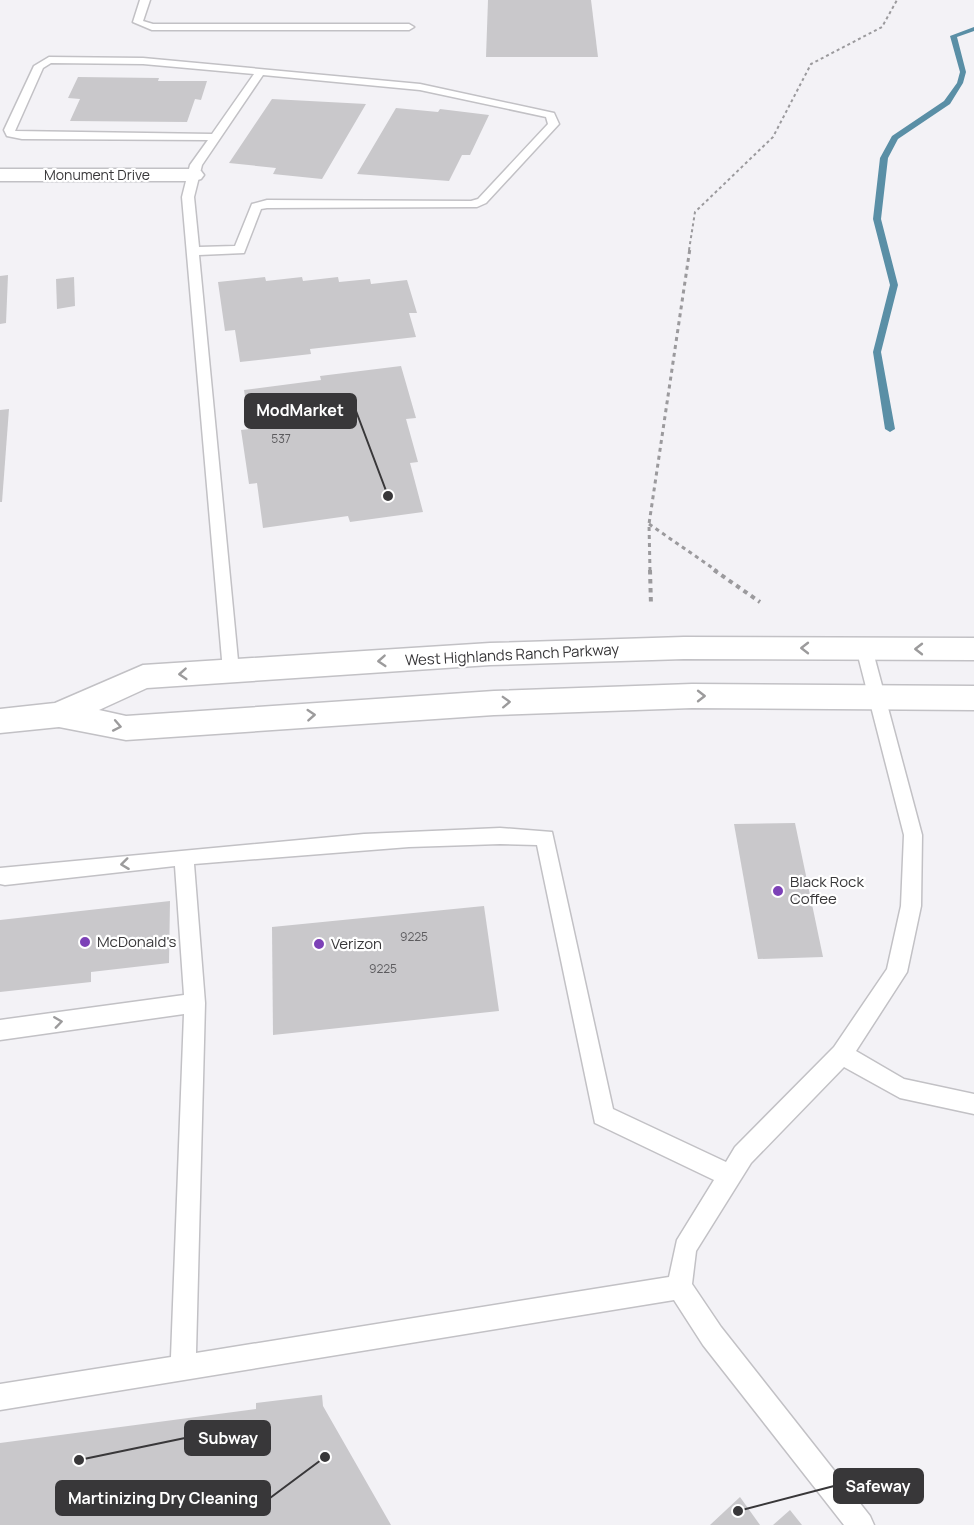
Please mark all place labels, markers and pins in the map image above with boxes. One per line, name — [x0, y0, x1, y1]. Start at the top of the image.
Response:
callout: ModMarket — [245, 394, 356, 428]
place label: Black Rock Coffee — [790, 871, 864, 909]
marker: Black Rock Coffee — [771, 884, 785, 898]
place label: McDonald's — [97, 931, 176, 952]
place label: Verizon — [331, 933, 382, 954]
marker: McDonald's — [78, 935, 92, 949]
marker: Verizon — [312, 937, 326, 951]
callout: Subway — [185, 1421, 270, 1455]
callout: Safeway — [834, 1469, 923, 1503]
callout: Martinizing Dry Cleaning — [56, 1481, 270, 1515]

